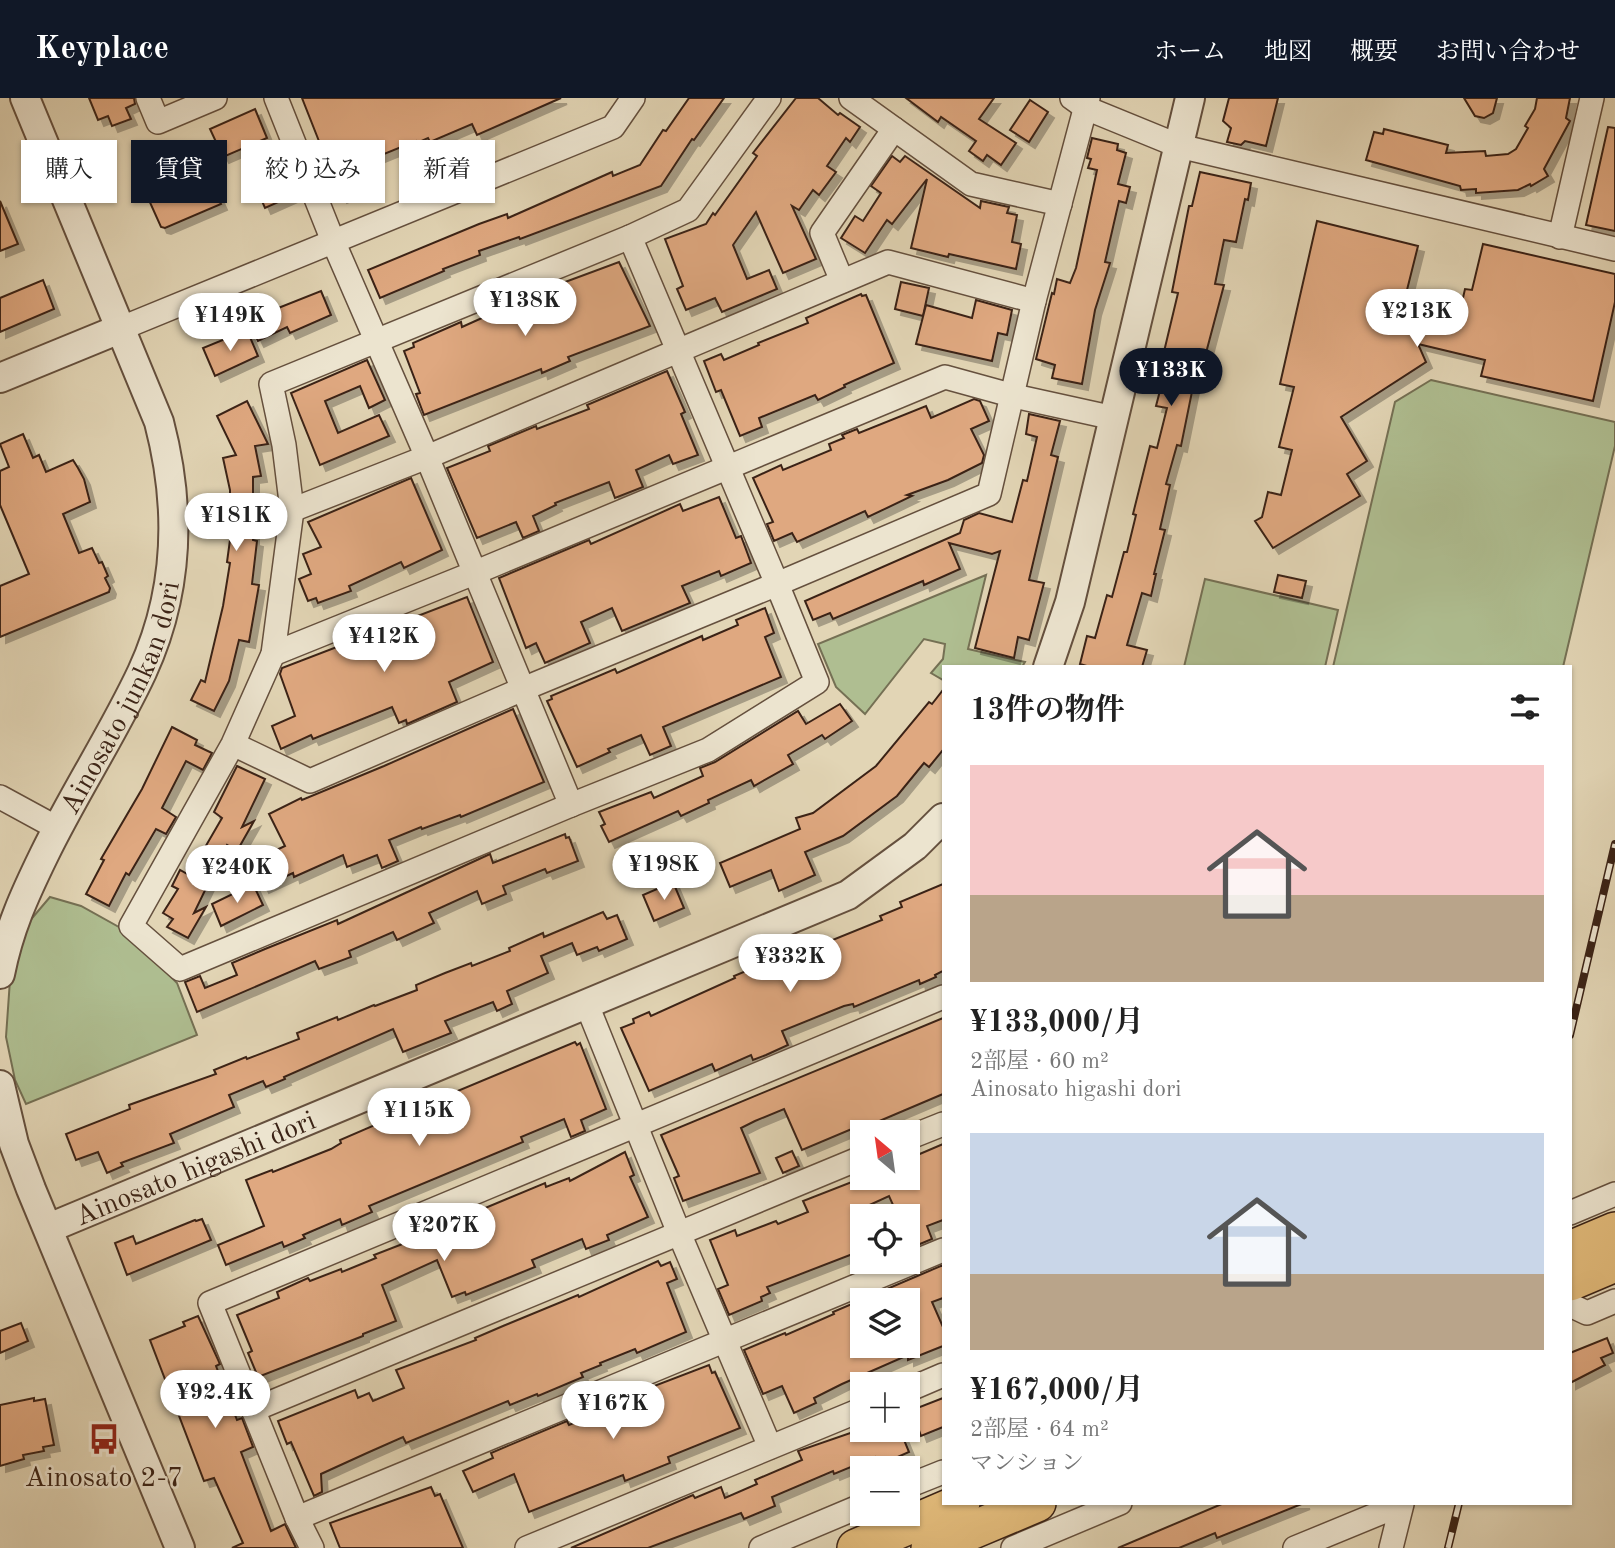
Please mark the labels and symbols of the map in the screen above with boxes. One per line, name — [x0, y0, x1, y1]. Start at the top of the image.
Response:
pin: ¥138K — [476, 278, 574, 338]
pin: ¥213K — [1368, 289, 1466, 349]
pin: ¥149K — [181, 294, 279, 353]
pin: ¥133K — [1122, 348, 1220, 408]
pin: ¥181K — [187, 494, 285, 553]
street label: Ainosato junkan dori — [57, 580, 186, 820]
pin: ¥412K — [335, 614, 433, 674]
pin: ¥198K — [615, 842, 713, 902]
pin: ¥240K — [188, 846, 286, 905]
pin: ¥332K — [741, 934, 839, 994]
pin: ¥115K — [370, 1088, 468, 1148]
street label: Ainosato higashi dori — [72, 1108, 320, 1232]
north arrow — [850, 1120, 920, 1190]
pin: ¥207K — [395, 1204, 493, 1263]
pin: ¥92.4K — [158, 1370, 272, 1430]
pin: ¥167K — [564, 1382, 662, 1441]
bus stop icon: Ainosato 2-7 — [87, 1422, 121, 1456]
place label: Ainosato 2-7 — [25, 1465, 183, 1493]

